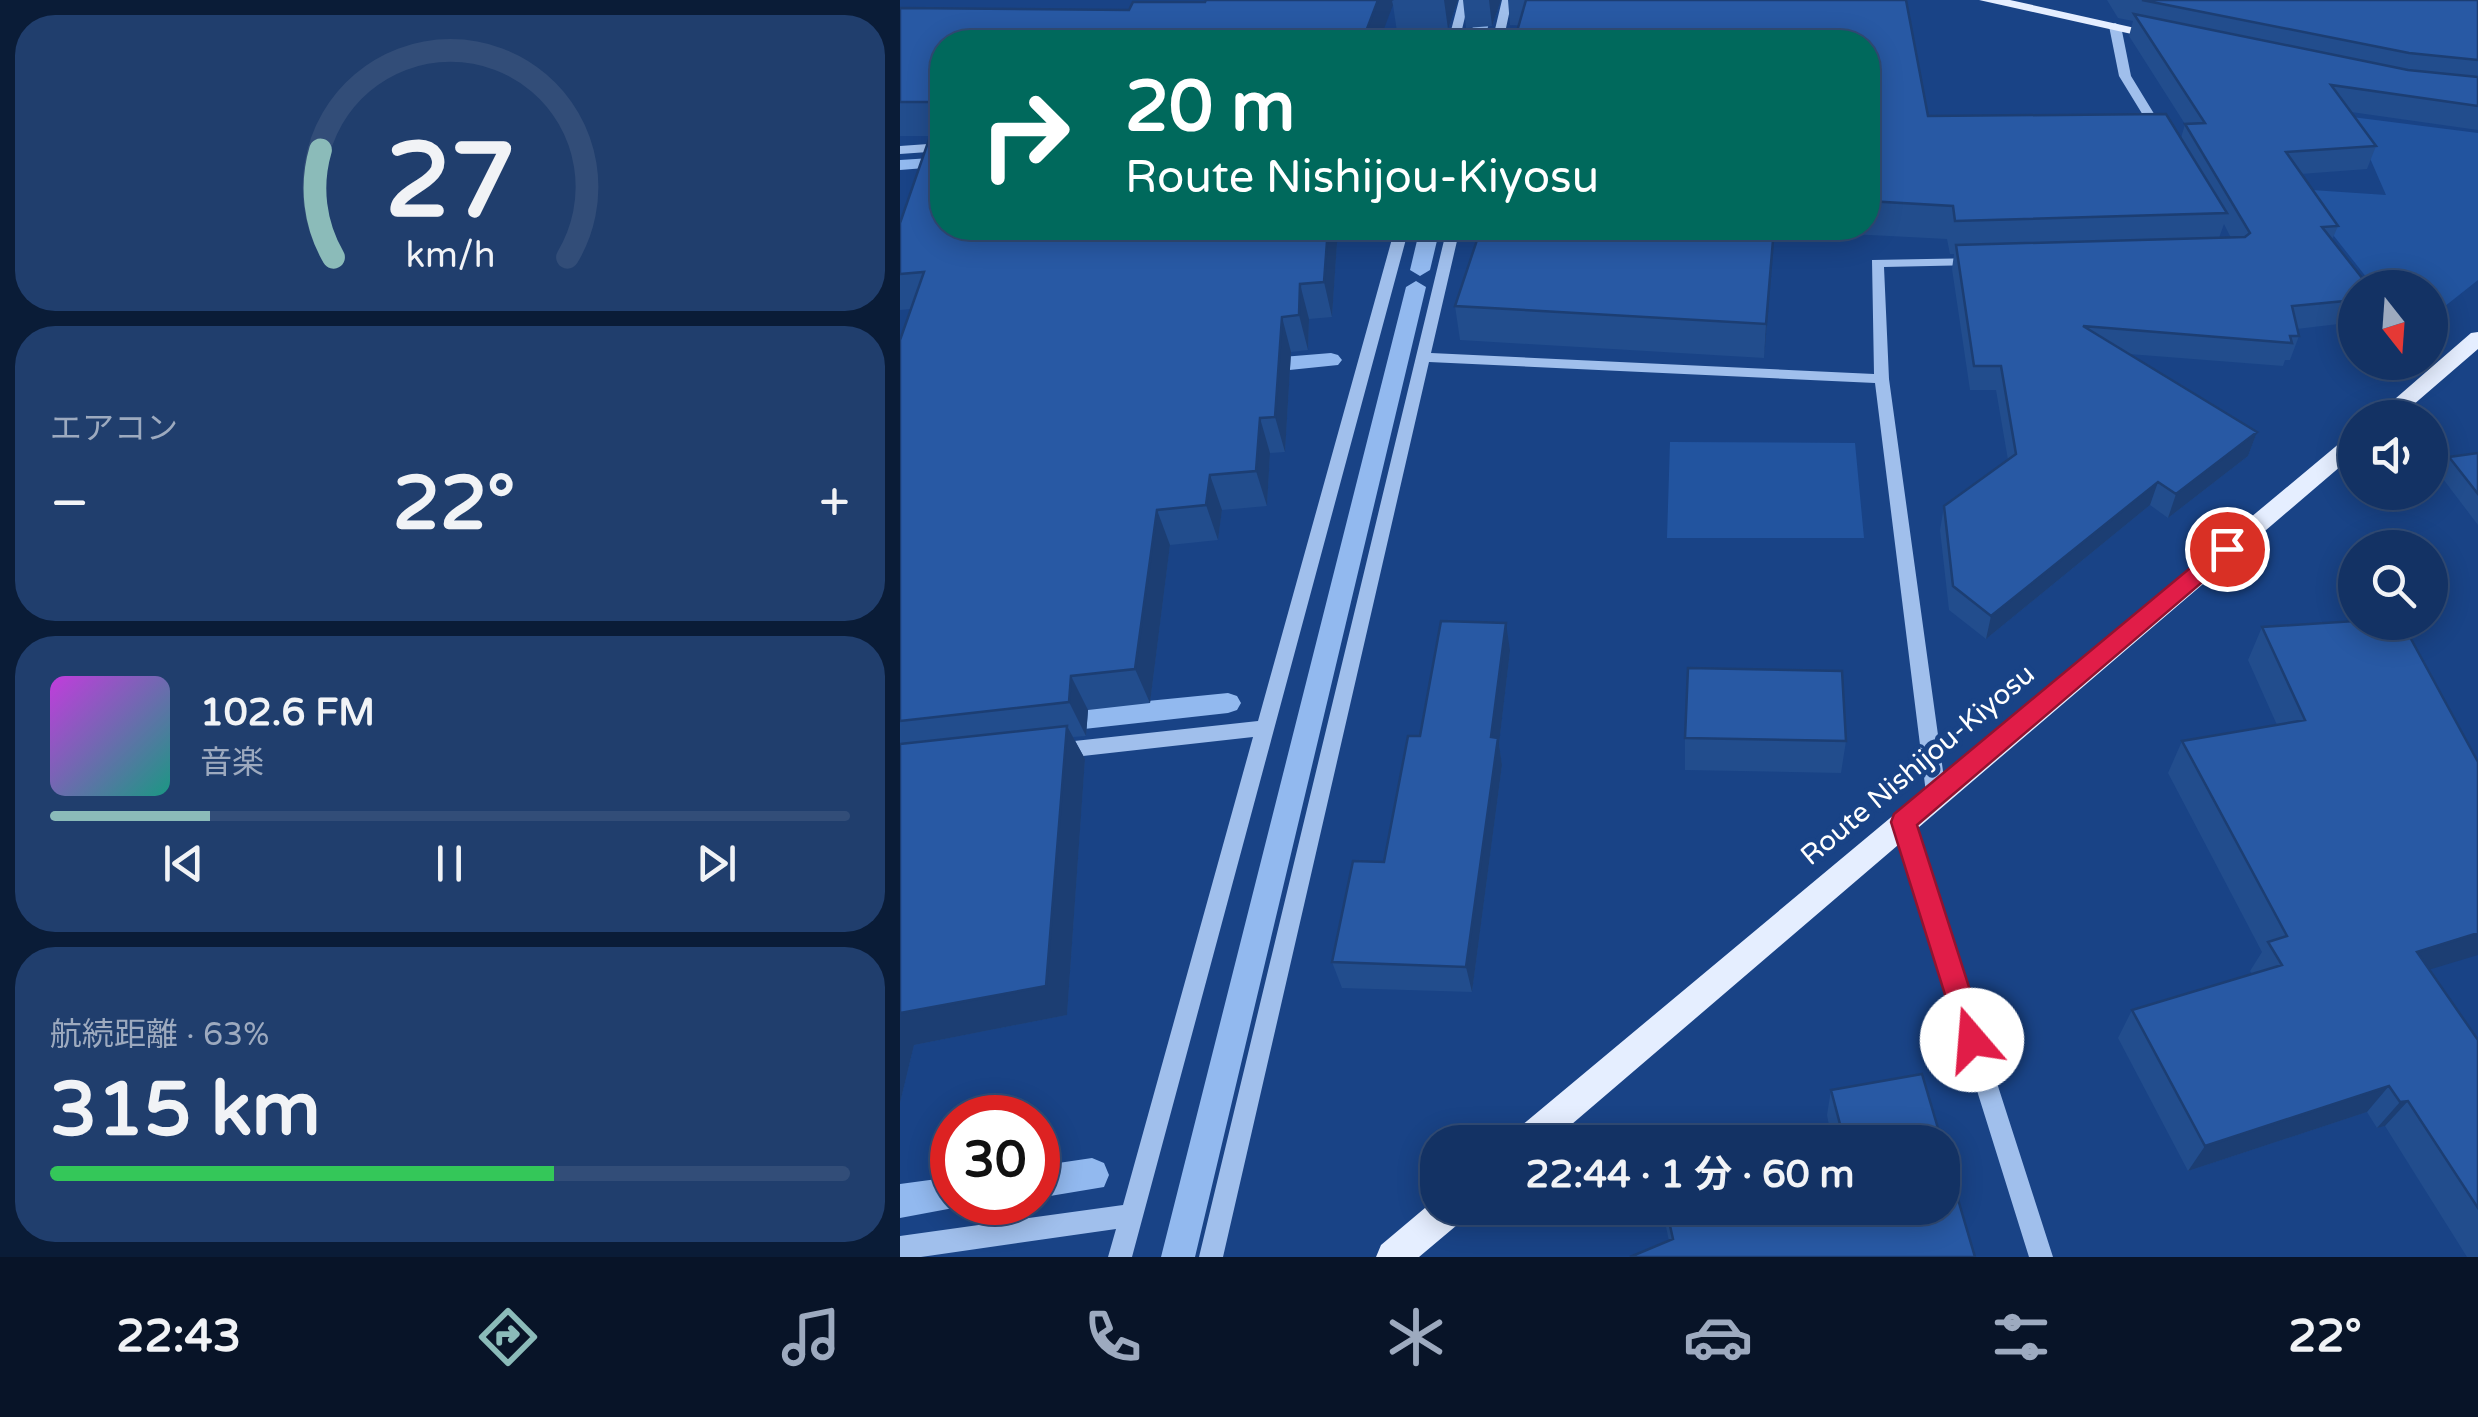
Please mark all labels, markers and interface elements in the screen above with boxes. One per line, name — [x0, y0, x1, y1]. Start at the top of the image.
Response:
text: 20 m — [1125, 66, 1295, 150]
icon: right — [960, 70, 1090, 200]
text: 27 — [385, 120, 515, 245]
text: Route Nishijou-Kiyosu — [1125, 151, 1599, 205]
text: km/h — [405, 234, 495, 277]
north arrow — [2338, 270, 2448, 380]
map controls — [2338, 270, 2448, 640]
button: sound — [2338, 400, 2448, 510]
text: エアコン — [50, 410, 178, 448]
text: 22° — [393, 459, 515, 549]
text: − — [50, 471, 89, 537]
text: + — [819, 471, 850, 537]
pin — [2185, 507, 2270, 592]
icon: arrive — [2200, 522, 2255, 577]
button: search — [2338, 530, 2448, 640]
street label: Route Nishijou-Kiyosu — [1794, 657, 2042, 873]
text: 102.6 FM — [200, 690, 375, 736]
text: 音楽 — [200, 744, 264, 782]
icon: previous — [156, 836, 211, 891]
icon: pause — [422, 836, 477, 891]
icon: next — [689, 836, 744, 891]
position arrow — [1920, 988, 2024, 1092]
text: 航続距離 · 63% — [50, 1016, 269, 1054]
text: 315 km — [50, 1065, 321, 1155]
speed limit sign: 30 — [930, 1095, 1060, 1225]
text: 22:44 · 1 分 · 60 m — [1526, 1152, 1854, 1198]
icon: directions — [473, 1302, 543, 1372]
icon: music — [776, 1302, 846, 1372]
icon: phone — [1078, 1302, 1148, 1372]
icon: climate — [1381, 1302, 1451, 1372]
icon: car — [1683, 1302, 1753, 1372]
icon: filters — [1986, 1302, 2056, 1372]
text: 22:43 — [116, 1310, 241, 1364]
text: 22° — [2288, 1310, 2362, 1364]

